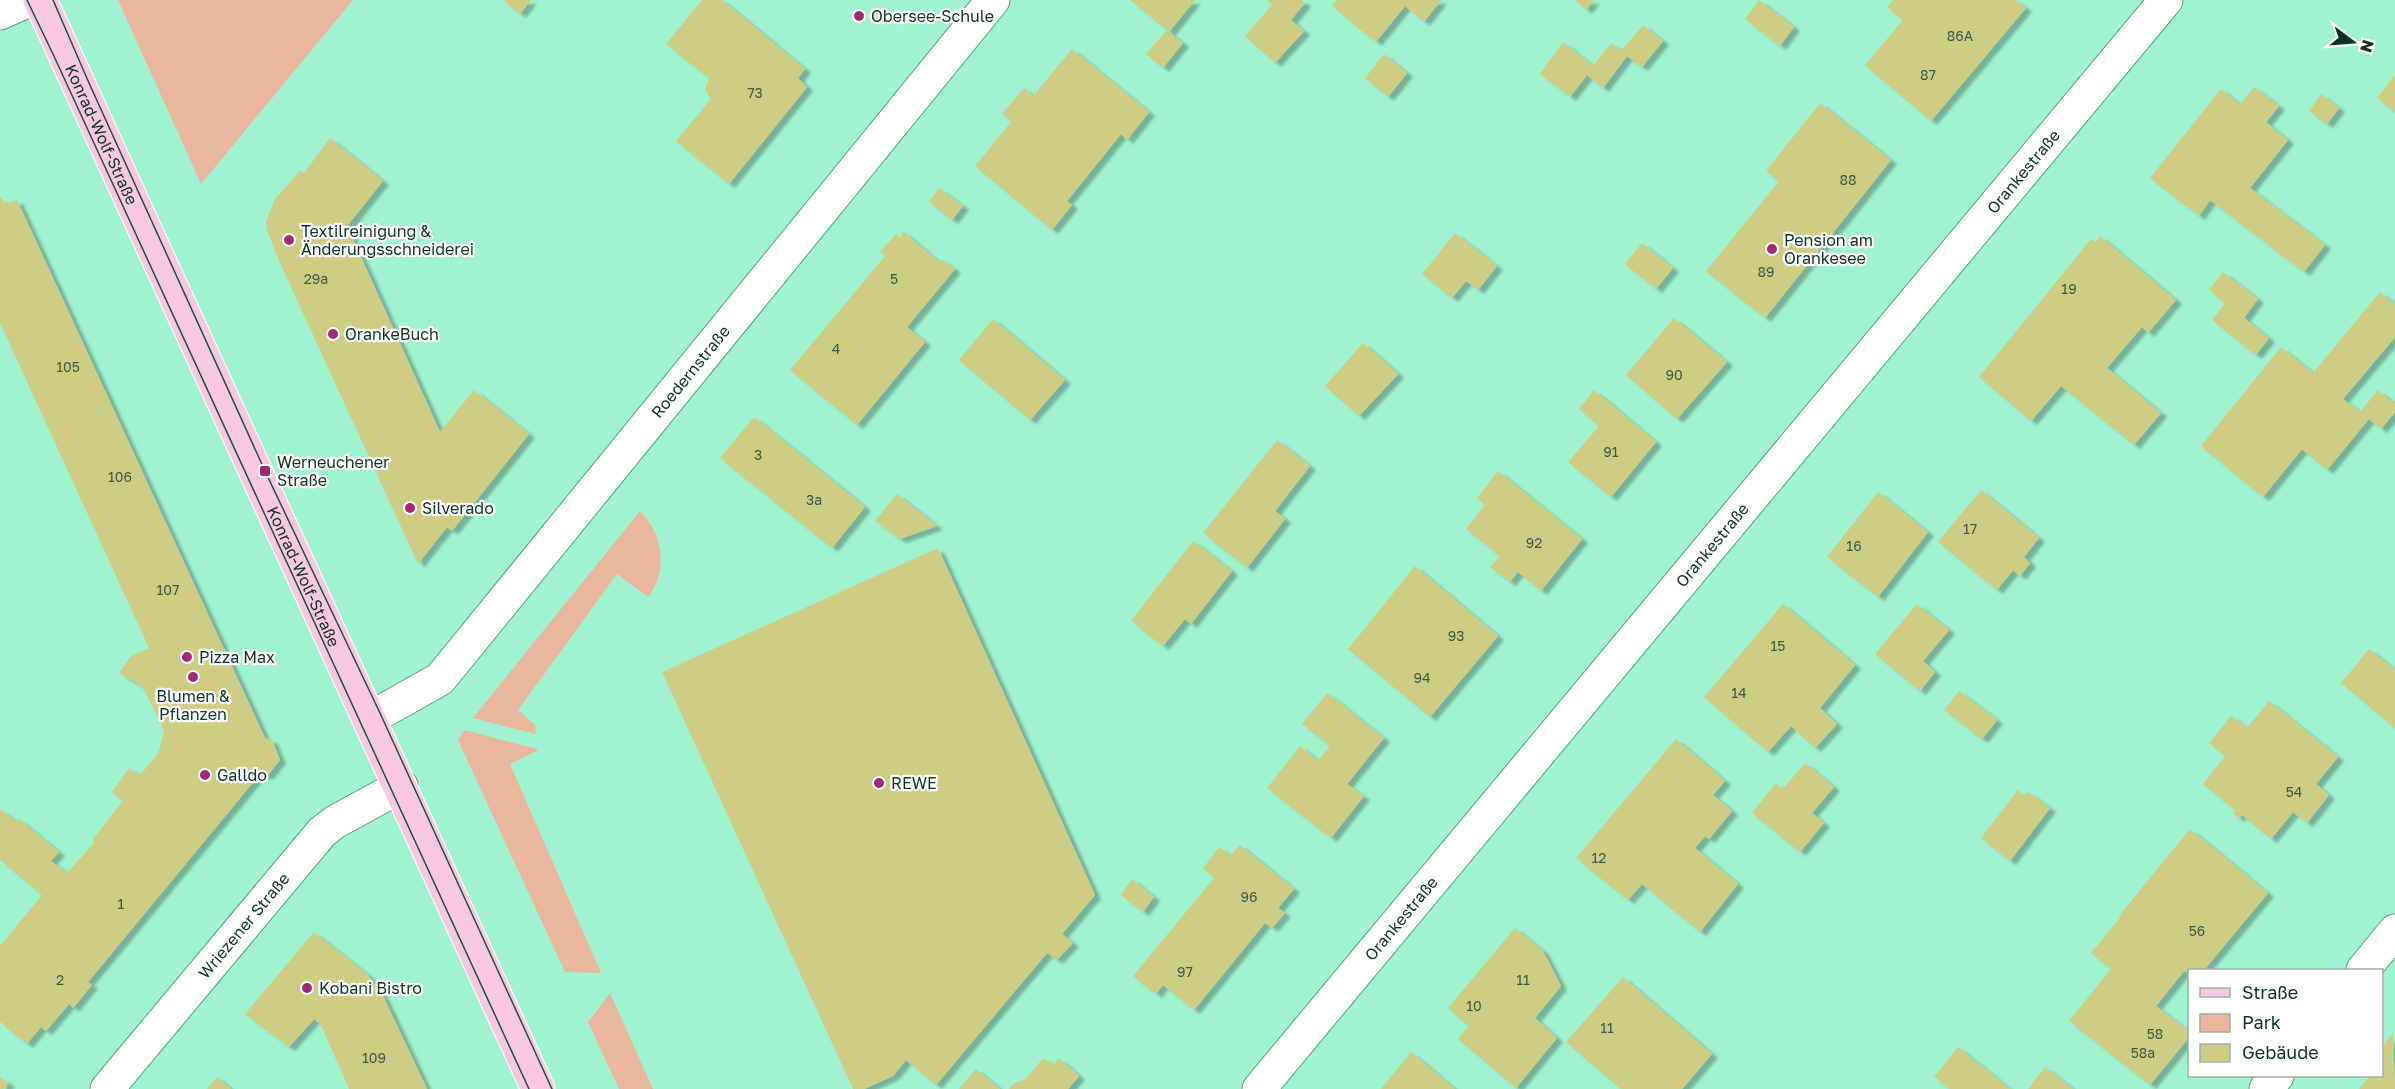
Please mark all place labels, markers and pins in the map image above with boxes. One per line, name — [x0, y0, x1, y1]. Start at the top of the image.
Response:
place label: Obersee-Schule — [871, 6, 994, 26]
marker: Obersee-Schule — [852, 9, 866, 23]
place label: Textilreinigung & Änderungsschneiderei — [301, 221, 474, 259]
place label: Pension am Orankesee — [1784, 230, 1873, 268]
marker: Textilreinigung & Änderungsschneiderei — [282, 233, 296, 247]
marker: Pension am Orankesee — [1765, 242, 1779, 256]
place label: OrankeBuch — [345, 324, 439, 344]
marker: OrankeBuch — [326, 327, 340, 341]
place label: Werneuchener Straße — [277, 452, 389, 490]
marker: Werneuchener Straße — [258, 464, 272, 478]
place label: Silverado — [422, 498, 494, 518]
marker: Silverado — [403, 501, 417, 515]
place label: Pizza Max — [199, 647, 275, 667]
marker: Pizza Max — [180, 650, 194, 664]
marker: Blumen & Pflanzen — [186, 670, 200, 684]
place label: Blumen & Pflanzen — [156, 686, 230, 724]
place label: Galldo — [217, 765, 267, 785]
marker: Galldo — [198, 768, 212, 782]
place label: REWE — [891, 773, 937, 793]
marker: REWE — [872, 776, 886, 790]
place label: Kobani Bistro — [319, 978, 422, 998]
marker: Kobani Bistro — [300, 981, 314, 995]

